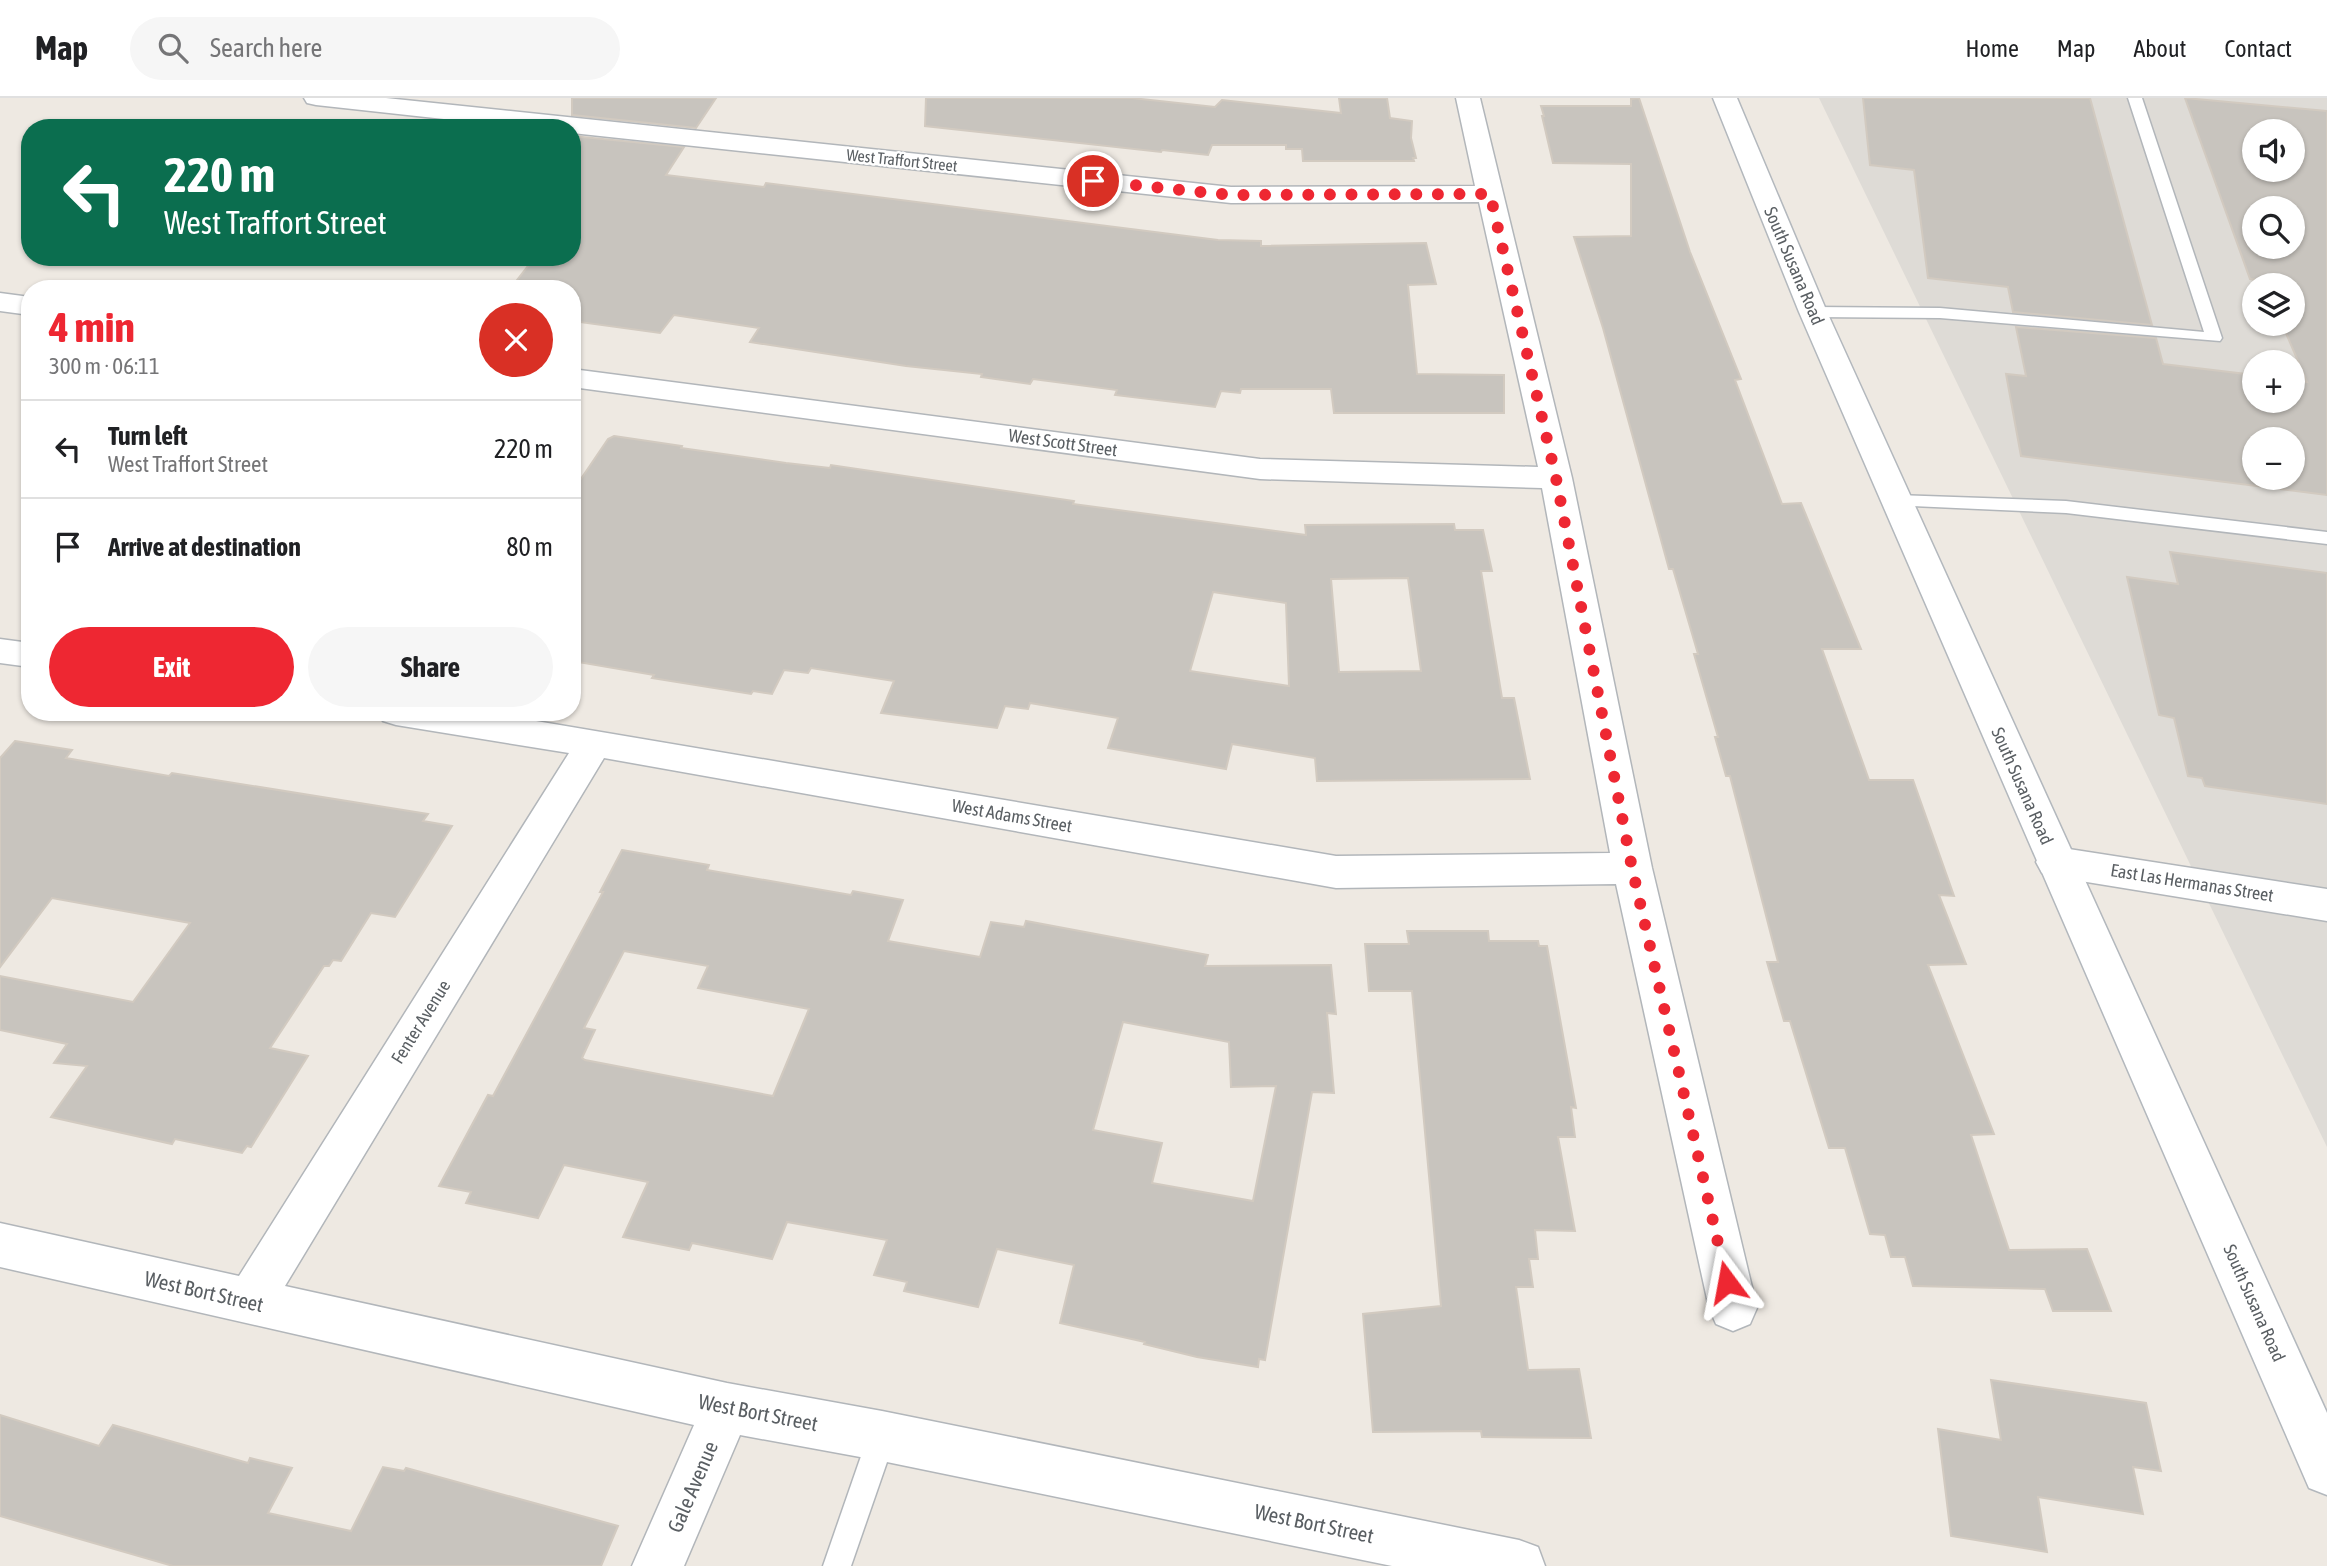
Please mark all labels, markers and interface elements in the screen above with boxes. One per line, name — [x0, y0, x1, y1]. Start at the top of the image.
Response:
search box — [130, 17, 620, 80]
text: Map — [35, 29, 88, 67]
icon: search — [154, 29, 192, 67]
text: Search here — [210, 33, 322, 63]
text: Home — [1965, 35, 2019, 62]
text: Map — [2057, 35, 2095, 62]
text: About — [2133, 35, 2186, 62]
text: Contact — [2224, 35, 2292, 62]
map controls — [2242, 119, 2305, 490]
button: sound — [2242, 119, 2305, 182]
street label: West Traffort Street — [846, 145, 959, 175]
text: 220 m — [164, 146, 275, 202]
icon: left — [49, 147, 140, 238]
pin — [1063, 151, 1123, 211]
icon: arrive — [1074, 162, 1112, 200]
button: search — [2242, 196, 2305, 259]
text: West Traffort Street — [164, 204, 387, 241]
street label: South Susana Road — [1760, 204, 1829, 328]
button: layers — [2242, 273, 2305, 336]
text: 4 min — [49, 303, 135, 351]
button: close — [479, 303, 553, 377]
button: + — [2242, 350, 2305, 413]
text: 300 m · 06:11 — [49, 353, 160, 379]
text: Turn left — [108, 421, 188, 451]
street label: West Scott Street — [1007, 424, 1119, 461]
button: − — [2242, 427, 2305, 490]
icon: left — [49, 430, 87, 468]
text: 220 m — [494, 434, 553, 464]
text: West Traffort Street — [108, 451, 268, 477]
icon: arrive — [49, 528, 87, 566]
text: Arrive at destination — [108, 532, 301, 562]
text: 80 m — [506, 532, 553, 562]
button: Exit — [49, 627, 294, 707]
button: Share — [308, 627, 553, 707]
street label: South Susana Road — [1987, 724, 2058, 848]
street label: West Adams Street — [950, 795, 1074, 836]
street label: East Las Hermanas Street — [2109, 859, 2275, 906]
street label: Fenter Avenue — [387, 976, 455, 1067]
street label: South Susana Road — [2219, 1241, 2290, 1365]
position arrow — [1690, 1245, 1764, 1319]
street label: West Bort Street — [142, 1266, 266, 1316]
street label: West Bort Street — [696, 1389, 820, 1435]
street label: Gale Avenue — [662, 1437, 722, 1536]
street label: West Bort Street — [1252, 1499, 1376, 1547]

